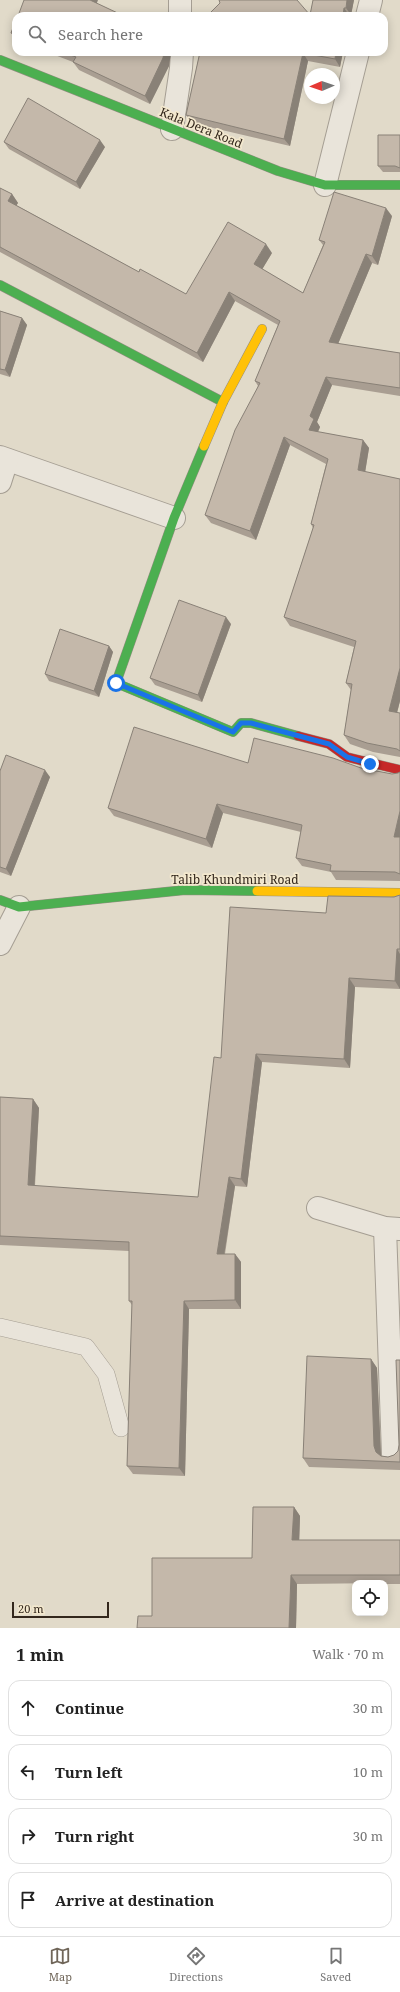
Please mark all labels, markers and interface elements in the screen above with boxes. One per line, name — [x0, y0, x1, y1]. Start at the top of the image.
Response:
search box — [12, 12, 388, 56]
icon: search — [26, 23, 48, 45]
text: Search here — [58, 24, 143, 44]
north arrow — [304, 68, 340, 104]
street label: Kala Dera Road — [157, 103, 246, 152]
route start — [107, 674, 125, 692]
route end — [361, 755, 379, 773]
street label: Talib Khundmiri Road — [171, 871, 299, 888]
map controls — [352, 1580, 388, 1616]
button: locate — [352, 1580, 388, 1616]
scale bar — [12, 1600, 109, 1619]
text: 20 m — [18, 1601, 44, 1616]
text: 1 min — [16, 1643, 64, 1666]
text: Walk · 70 m — [312, 1645, 384, 1663]
icon: ahead — [17, 1697, 39, 1719]
text: Continue — [55, 1698, 124, 1718]
text: 30 m — [353, 1699, 383, 1717]
icon: left — [17, 1761, 39, 1783]
text: Turn left — [55, 1762, 123, 1782]
text: 10 m — [353, 1763, 383, 1781]
icon: right — [17, 1825, 39, 1847]
text: Turn right — [55, 1826, 134, 1846]
text: 30 m — [353, 1827, 383, 1845]
icon: arrive — [17, 1889, 39, 1911]
text: Arrive at destination — [55, 1890, 214, 1910]
tab: Map — [49, 1945, 72, 1984]
tab: Directions — [169, 1945, 223, 1984]
tab: Saved — [320, 1945, 351, 1984]

